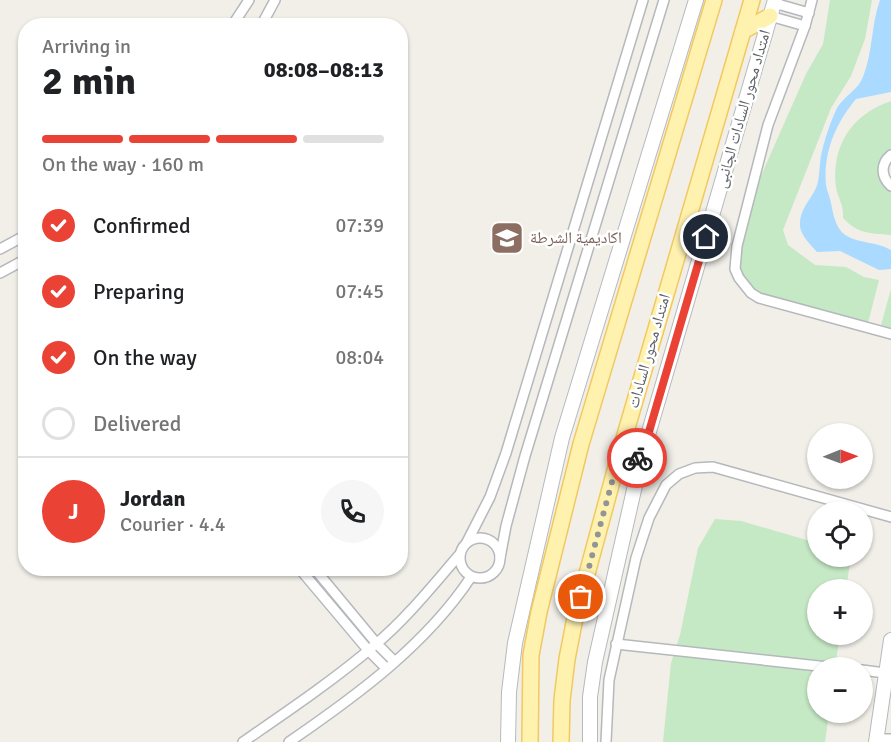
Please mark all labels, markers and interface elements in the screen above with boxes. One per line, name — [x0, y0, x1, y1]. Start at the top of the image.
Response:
street label: امتداد محور السادات الجانبى — [711, 28, 775, 190]
text: Arriving in — [42, 34, 131, 59]
text: 08:08–08:13 — [264, 56, 384, 83]
text: 2 min — [42, 57, 136, 105]
text: On the way · 160 m — [42, 152, 204, 177]
icon: check — [42, 209, 75, 242]
pin — [680, 211, 731, 262]
text: Confirmed — [93, 212, 191, 239]
text: 07:39 — [335, 213, 384, 238]
school or university icon: اكاديمية الشرطة — [489, 220, 525, 256]
icon: home — [689, 220, 722, 253]
place label: اكاديمية الشرطة — [530, 228, 622, 248]
icon: check — [42, 275, 75, 308]
text: Preparing — [93, 278, 185, 305]
text: 07:45 — [335, 279, 384, 304]
street label: امتداد محور السادات — [623, 291, 675, 411]
icon: check — [42, 341, 75, 374]
text: On the way — [93, 344, 197, 371]
text: 08:04 — [335, 345, 384, 370]
text: Delivered — [93, 410, 181, 437]
north arrow — [807, 423, 873, 489]
map controls — [807, 423, 873, 723]
courier — [607, 428, 667, 488]
icon: bike — [621, 442, 654, 475]
button: phone — [321, 480, 384, 543]
text: Jordan — [120, 485, 186, 512]
text: J — [68, 498, 79, 525]
button: locate — [807, 501, 873, 567]
text: Courier · 4.4 — [120, 512, 226, 537]
pin — [555, 571, 606, 622]
button: + — [807, 579, 873, 645]
icon: bag — [564, 580, 597, 613]
button: − — [807, 657, 873, 723]

